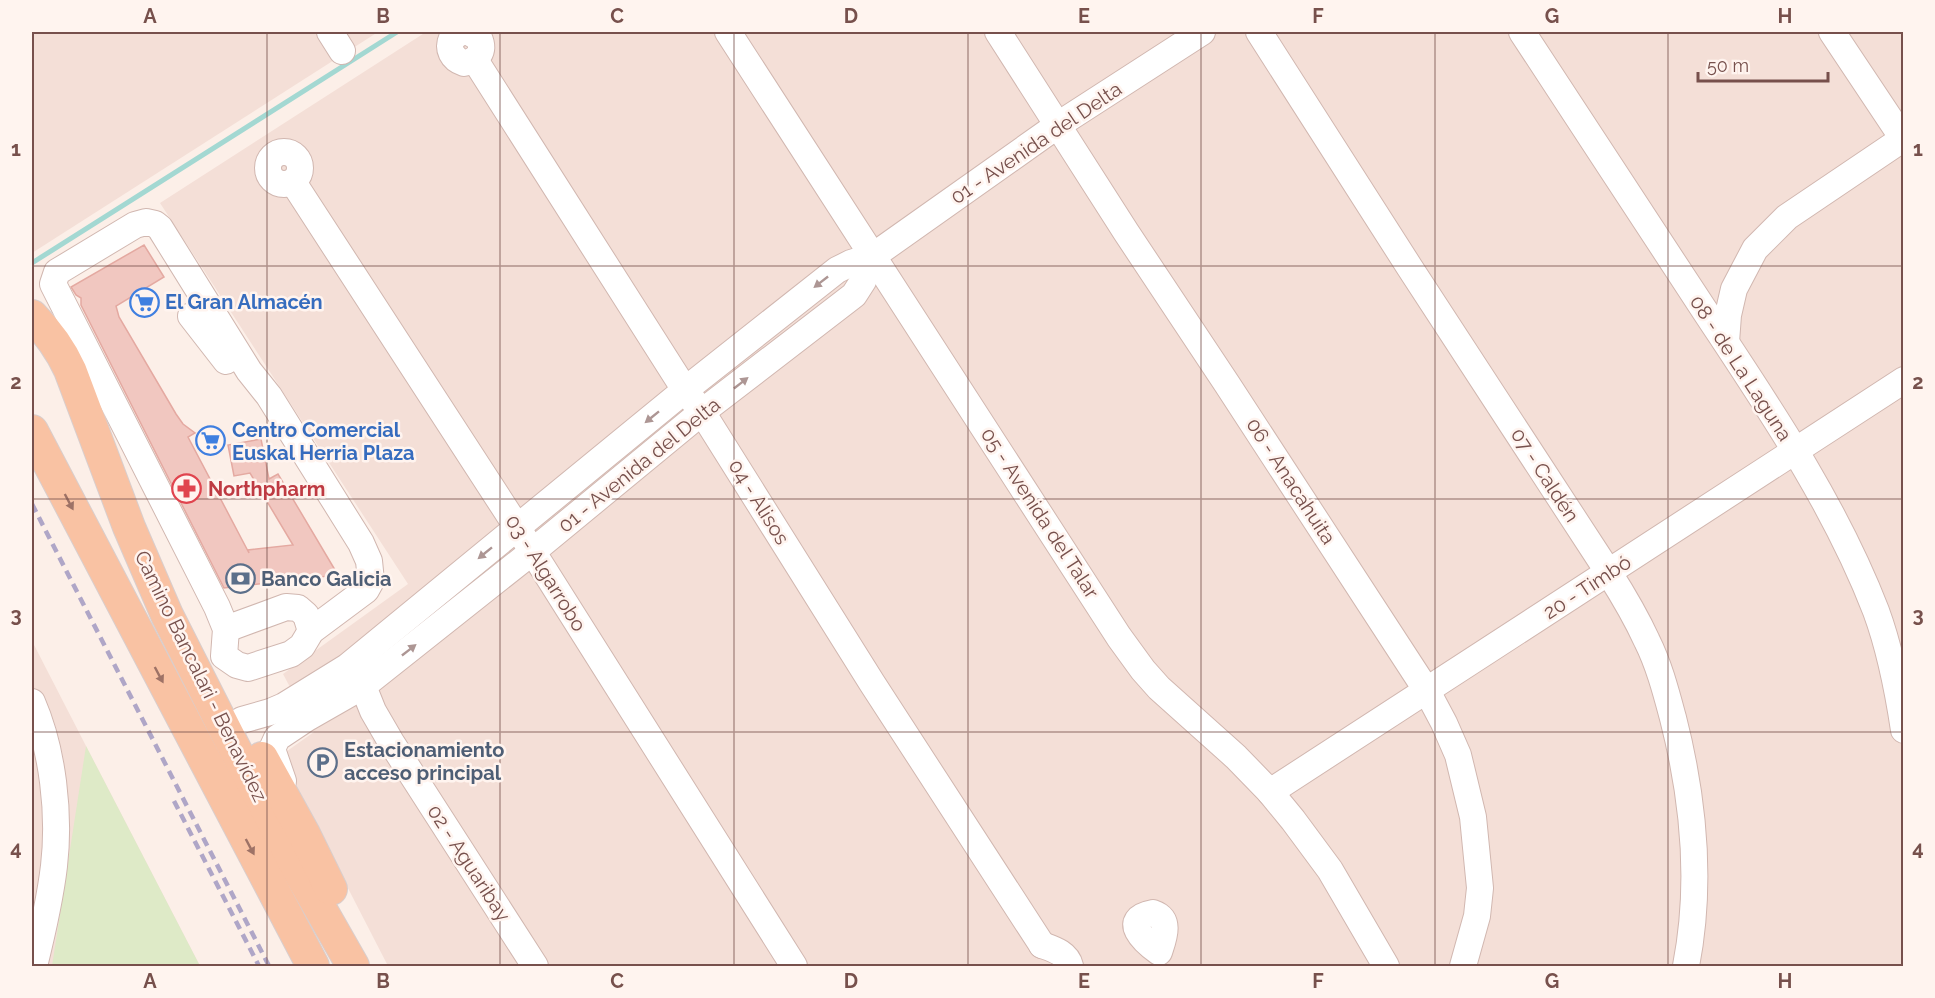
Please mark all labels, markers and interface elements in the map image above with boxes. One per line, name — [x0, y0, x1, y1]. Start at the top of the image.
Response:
text: A — [143, 4, 157, 28]
text: B — [376, 4, 390, 28]
text: C — [610, 4, 624, 28]
text: D — [844, 4, 858, 28]
text: E — [1078, 4, 1090, 28]
text: F — [1312, 4, 1324, 28]
text: G — [1545, 4, 1559, 28]
text: H — [1778, 4, 1792, 28]
scale bar — [1698, 45, 1828, 83]
text: 50 m — [1707, 55, 1749, 76]
street label: 01 - Avenida del Delta — [946, 77, 1126, 209]
text: 1 — [11, 137, 21, 161]
text: 1 — [1913, 137, 1923, 161]
one-way arrow — [813, 276, 829, 289]
supermarket icon: El Gran Almacén — [128, 286, 160, 318]
place label: El Gran Almacén — [165, 290, 323, 314]
street label: 08 - de La Laguna — [1685, 291, 1797, 445]
text: 2 — [10, 370, 22, 394]
text: 2 — [1912, 370, 1924, 394]
one-way arrow — [733, 377, 748, 389]
street label: 01 - Avenida del Delta — [553, 392, 725, 538]
one-way arrow — [645, 410, 660, 423]
street label: 06 - Anacahuita — [1241, 413, 1341, 549]
place label: Centro Comercial Euskal Herria Plaza — [232, 418, 415, 465]
street label: 05 - Avenida del Talar — [976, 423, 1104, 603]
street label: 07 - Caldén — [1506, 423, 1584, 527]
supermarket icon: Centro Comercial Euskal Herria Plaza — [195, 425, 227, 457]
street label: 04 - Alisos — [723, 455, 795, 549]
pharmacy icon: Northpharm — [171, 473, 203, 505]
place label: Northpharm — [208, 477, 325, 501]
one-way arrow — [64, 493, 74, 510]
street label: 03 - Algarrobo — [501, 510, 591, 636]
street label: Camino Bancalari - Benavídez — [130, 547, 272, 806]
one-way arrow — [477, 547, 493, 560]
street label: 20 - Timbó — [1539, 550, 1636, 624]
bank icon: Banco Galicia — [224, 563, 256, 595]
place label: Banco Galicia — [261, 567, 392, 591]
text: 3 — [10, 603, 22, 627]
text: 3 — [1912, 603, 1924, 627]
one-way arrow — [401, 643, 417, 656]
one-way arrow — [154, 666, 163, 683]
place label: Estacionamiento acceso principal — [344, 738, 504, 785]
parking icon: Estacionamiento acceso principal — [307, 746, 339, 778]
street label: 02 - Aguaribay — [422, 800, 516, 926]
text: 4 — [10, 836, 22, 860]
text: 4 — [1912, 836, 1924, 860]
one-way arrow — [245, 839, 255, 856]
text: A — [143, 969, 157, 993]
text: B — [376, 969, 390, 993]
text: C — [610, 969, 624, 993]
text: D — [844, 969, 858, 993]
text: E — [1078, 969, 1090, 993]
text: F — [1312, 969, 1324, 993]
text: G — [1545, 969, 1559, 993]
text: H — [1778, 969, 1792, 993]

